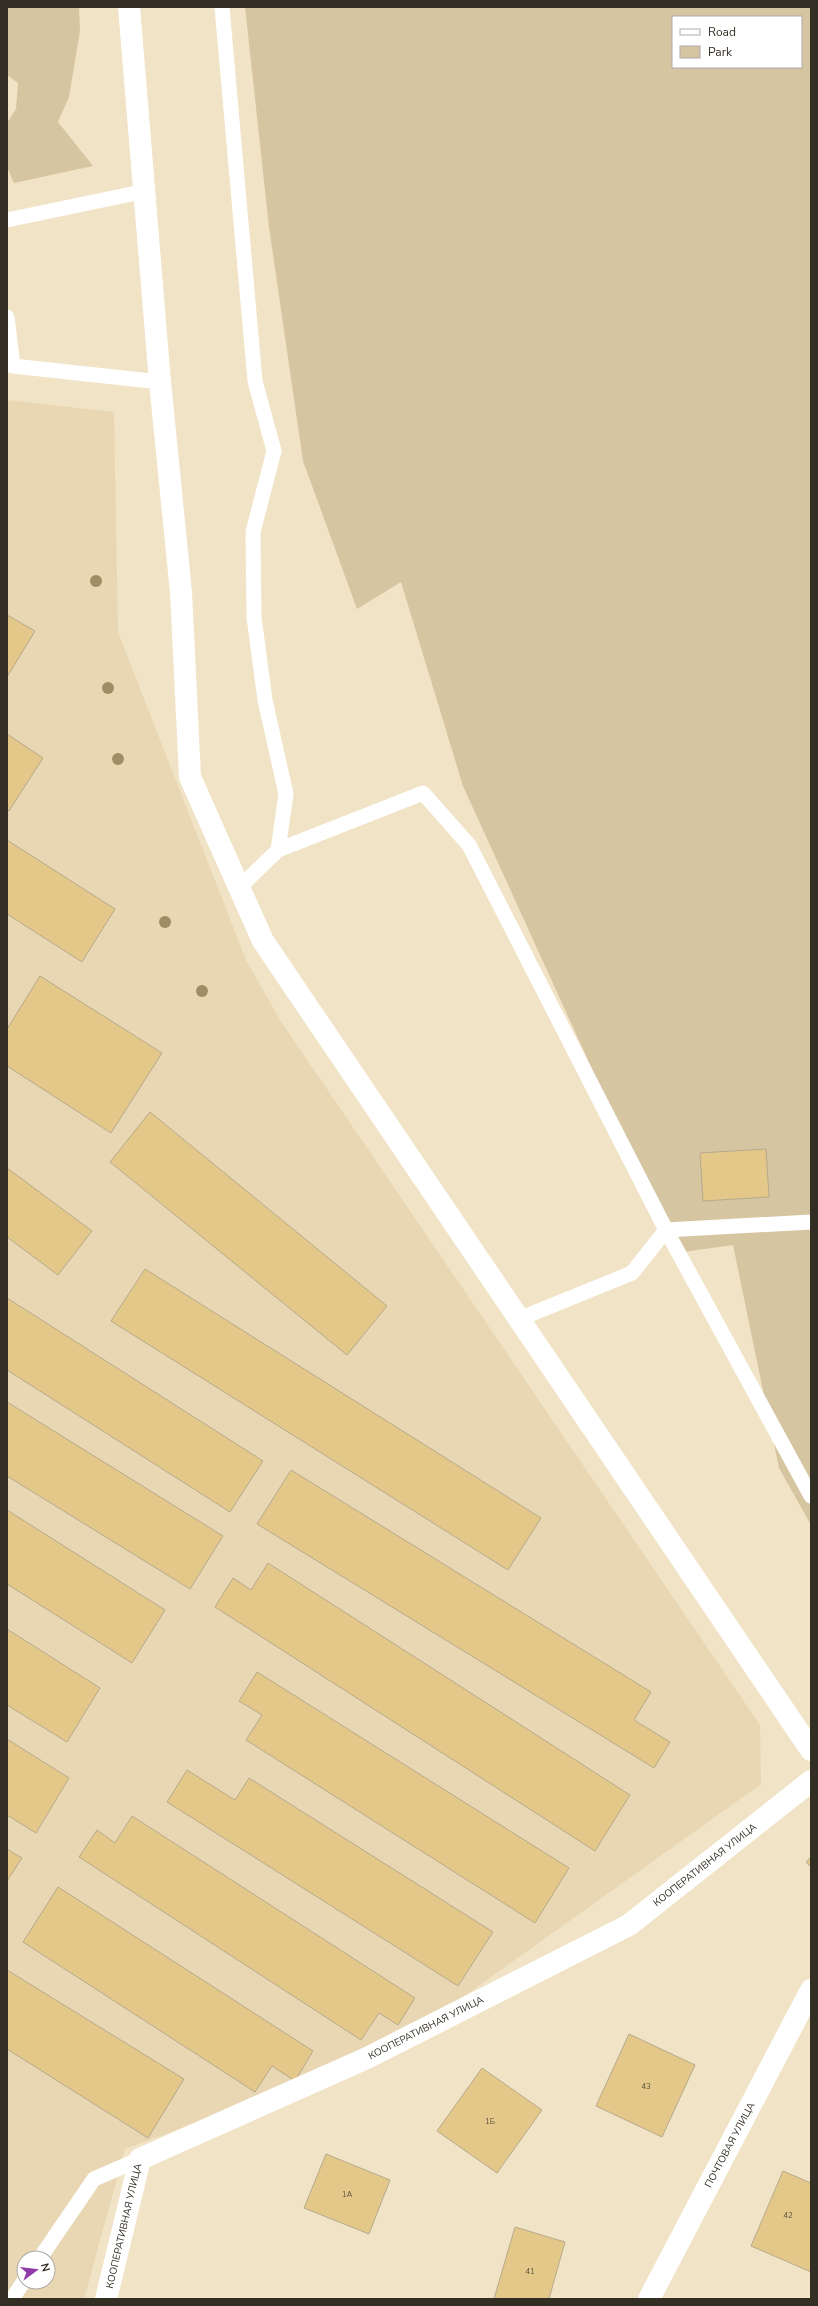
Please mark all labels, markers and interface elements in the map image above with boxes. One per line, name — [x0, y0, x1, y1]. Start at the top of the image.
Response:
legend — [672, 16, 802, 68]
text: Road — [708, 24, 736, 40]
text: Park — [708, 44, 733, 60]
street label: КООПЕРАТИВНАЯ УЛИЦА — [650, 1820, 760, 1910]
street label: КООПЕРАТИВНАЯ УЛИЦА — [366, 1992, 487, 2063]
house number: 43 — [641, 2081, 651, 2092]
street label: ПОЧТОВАЯ УЛИЦА — [702, 2099, 759, 2190]
house number: 1Б — [485, 2116, 495, 2127]
street label: КООПЕРАТИВНАЯ УЛИЦА — [103, 2161, 145, 2290]
house number: 1А — [342, 2189, 352, 2200]
house number: 42 — [783, 2210, 793, 2221]
north arrow — [16, 2250, 56, 2290]
text: N — [37, 2262, 53, 2273]
house number: 41 — [525, 2266, 535, 2277]

